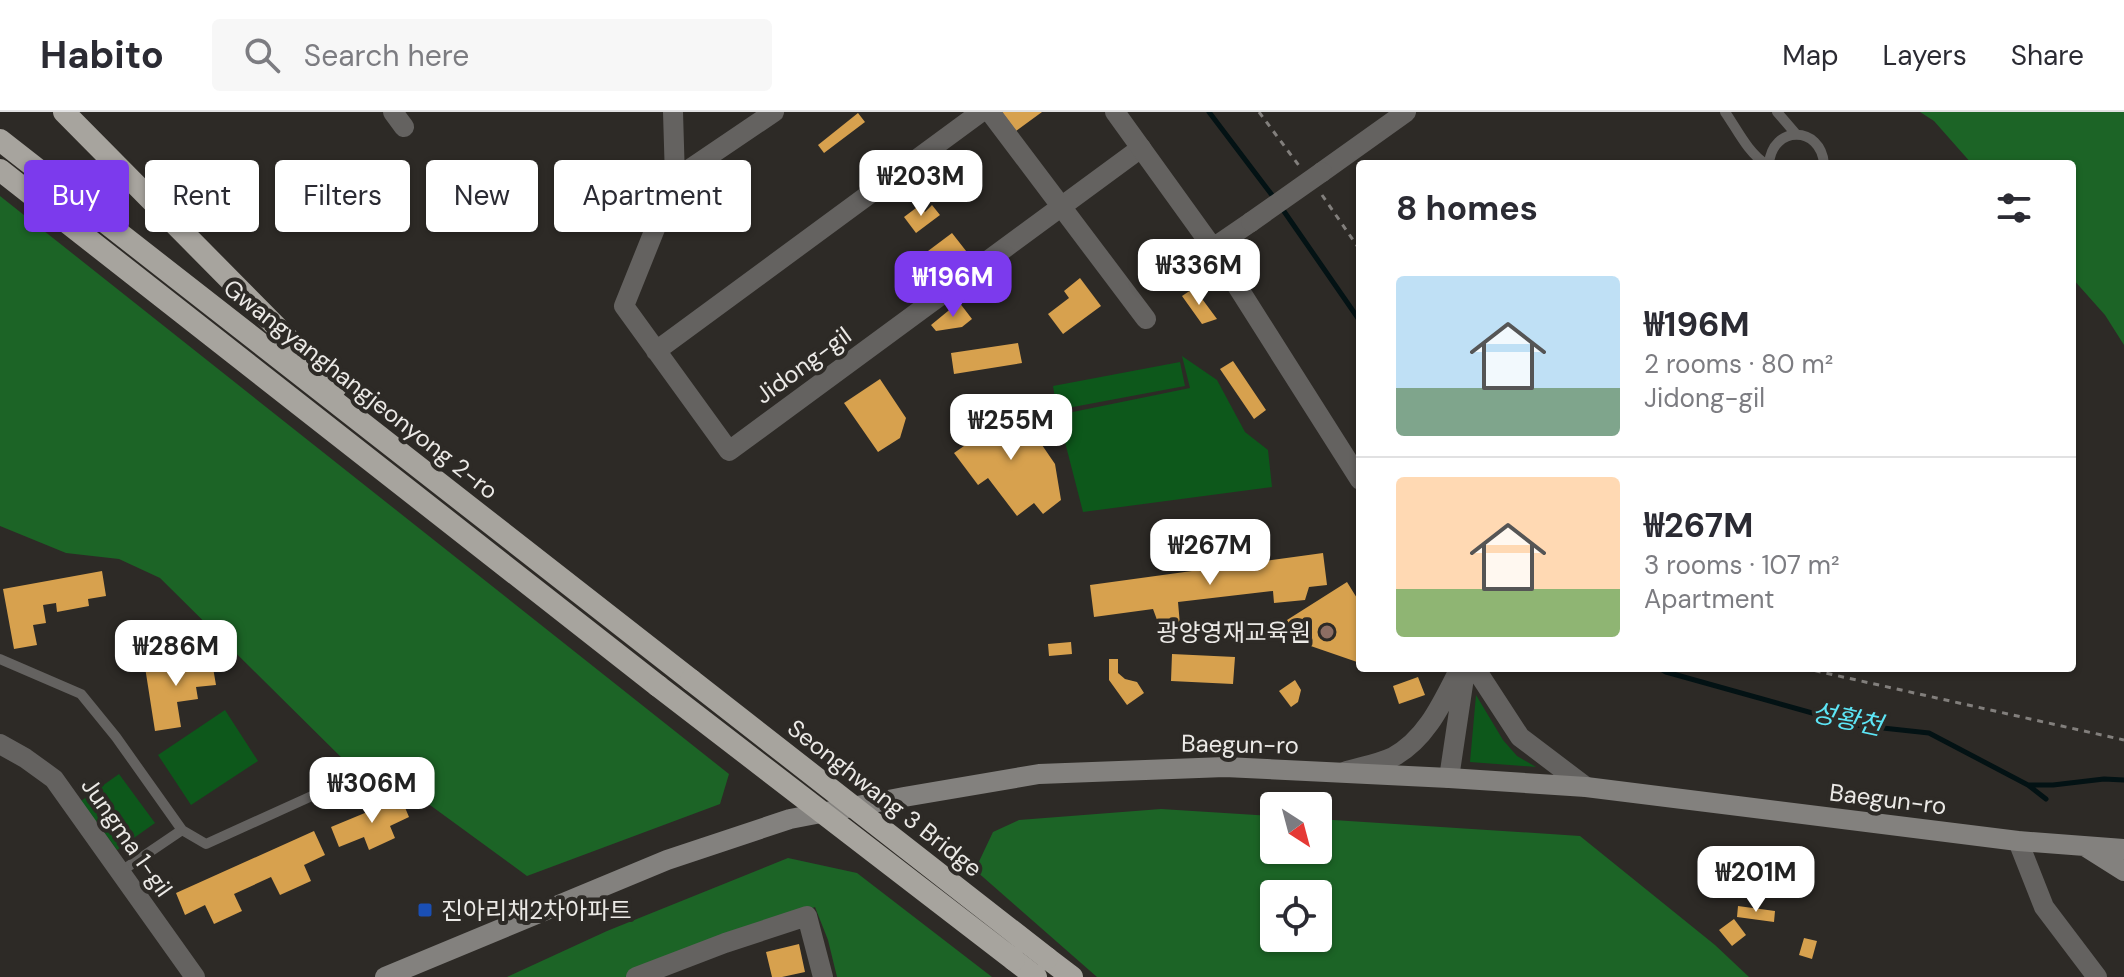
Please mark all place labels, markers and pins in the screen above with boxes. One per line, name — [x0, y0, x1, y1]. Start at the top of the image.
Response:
pin: ₩203M — [865, 150, 977, 218]
pin: ₩336M — [1143, 239, 1255, 307]
pin: ₩196M — [897, 251, 1009, 319]
pin: ₩255M — [955, 394, 1067, 462]
pin: ₩267M — [1154, 519, 1266, 587]
place label: 광양영재교육원 — [1156, 617, 1311, 648]
pin: ₩286M — [120, 620, 232, 688]
marker: 광양영재교육원 — [1318, 623, 1336, 641]
pin: ₩306M — [316, 757, 428, 825]
pin: ₩201M — [1700, 846, 1812, 914]
place label: 진아리채2차아파트 — [441, 895, 631, 926]
marker: 진아리채2차아파트 — [416, 901, 434, 919]

